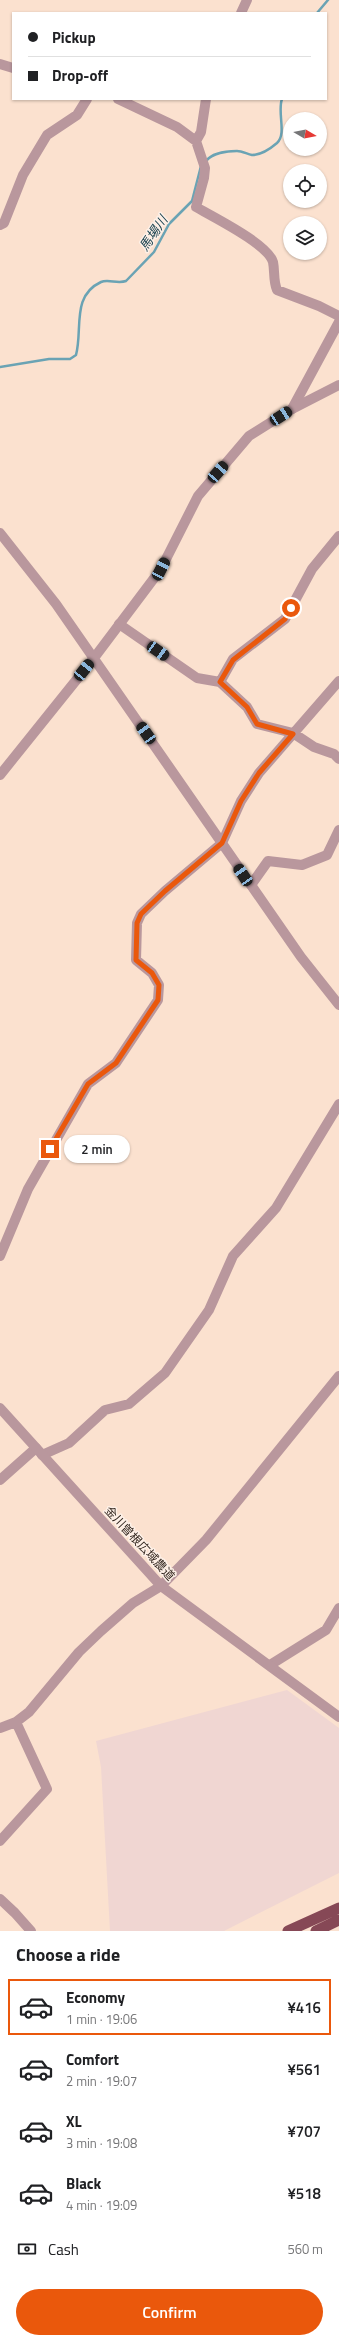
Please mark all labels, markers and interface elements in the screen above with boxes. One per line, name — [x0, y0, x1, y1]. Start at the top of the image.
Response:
text: Pickup — [52, 26, 96, 49]
text: Drop-off — [52, 64, 108, 87]
north arrow — [283, 112, 327, 156]
map controls — [283, 112, 327, 260]
button: locate — [283, 164, 327, 208]
water label: 馬場川 — [134, 210, 173, 255]
button: layers — [283, 216, 327, 260]
car — [268, 404, 294, 428]
car — [206, 459, 230, 485]
car — [150, 556, 172, 582]
route start — [282, 599, 300, 617]
car — [145, 639, 171, 663]
car — [72, 657, 96, 683]
car — [134, 720, 158, 746]
car — [231, 862, 255, 888]
callout: 2 min — [64, 1135, 130, 1163]
text: 2 min — [81, 1139, 113, 1159]
route end — [41, 1140, 59, 1158]
street label: 金川曽根広域農道 — [100, 1501, 180, 1585]
text: Choose a ride — [16, 1941, 120, 1968]
text: Economy — [66, 1986, 125, 2009]
icon: car — [18, 1989, 54, 2025]
text: ¥416 — [287, 1996, 321, 2019]
text: 1 min · 19:06 — [66, 2009, 137, 2029]
text: Comfort — [66, 2048, 119, 2071]
icon: car — [18, 2051, 54, 2087]
text: ¥561 — [287, 2058, 321, 2081]
text: 2 min · 19:07 — [66, 2071, 137, 2091]
text: XL — [66, 2110, 82, 2133]
icon: car — [18, 2113, 54, 2149]
text: ¥707 — [287, 2120, 321, 2143]
text: 3 min · 19:08 — [66, 2133, 137, 2153]
text: Black — [66, 2172, 101, 2195]
icon: car — [18, 2175, 54, 2211]
text: ¥518 — [287, 2182, 321, 2205]
text: 4 min · 19:09 — [66, 2195, 137, 2215]
icon: cash — [16, 2238, 38, 2260]
text: Cash — [48, 2238, 79, 2261]
text: 560 m — [287, 2239, 323, 2259]
button: Confirm — [16, 2289, 323, 2335]

